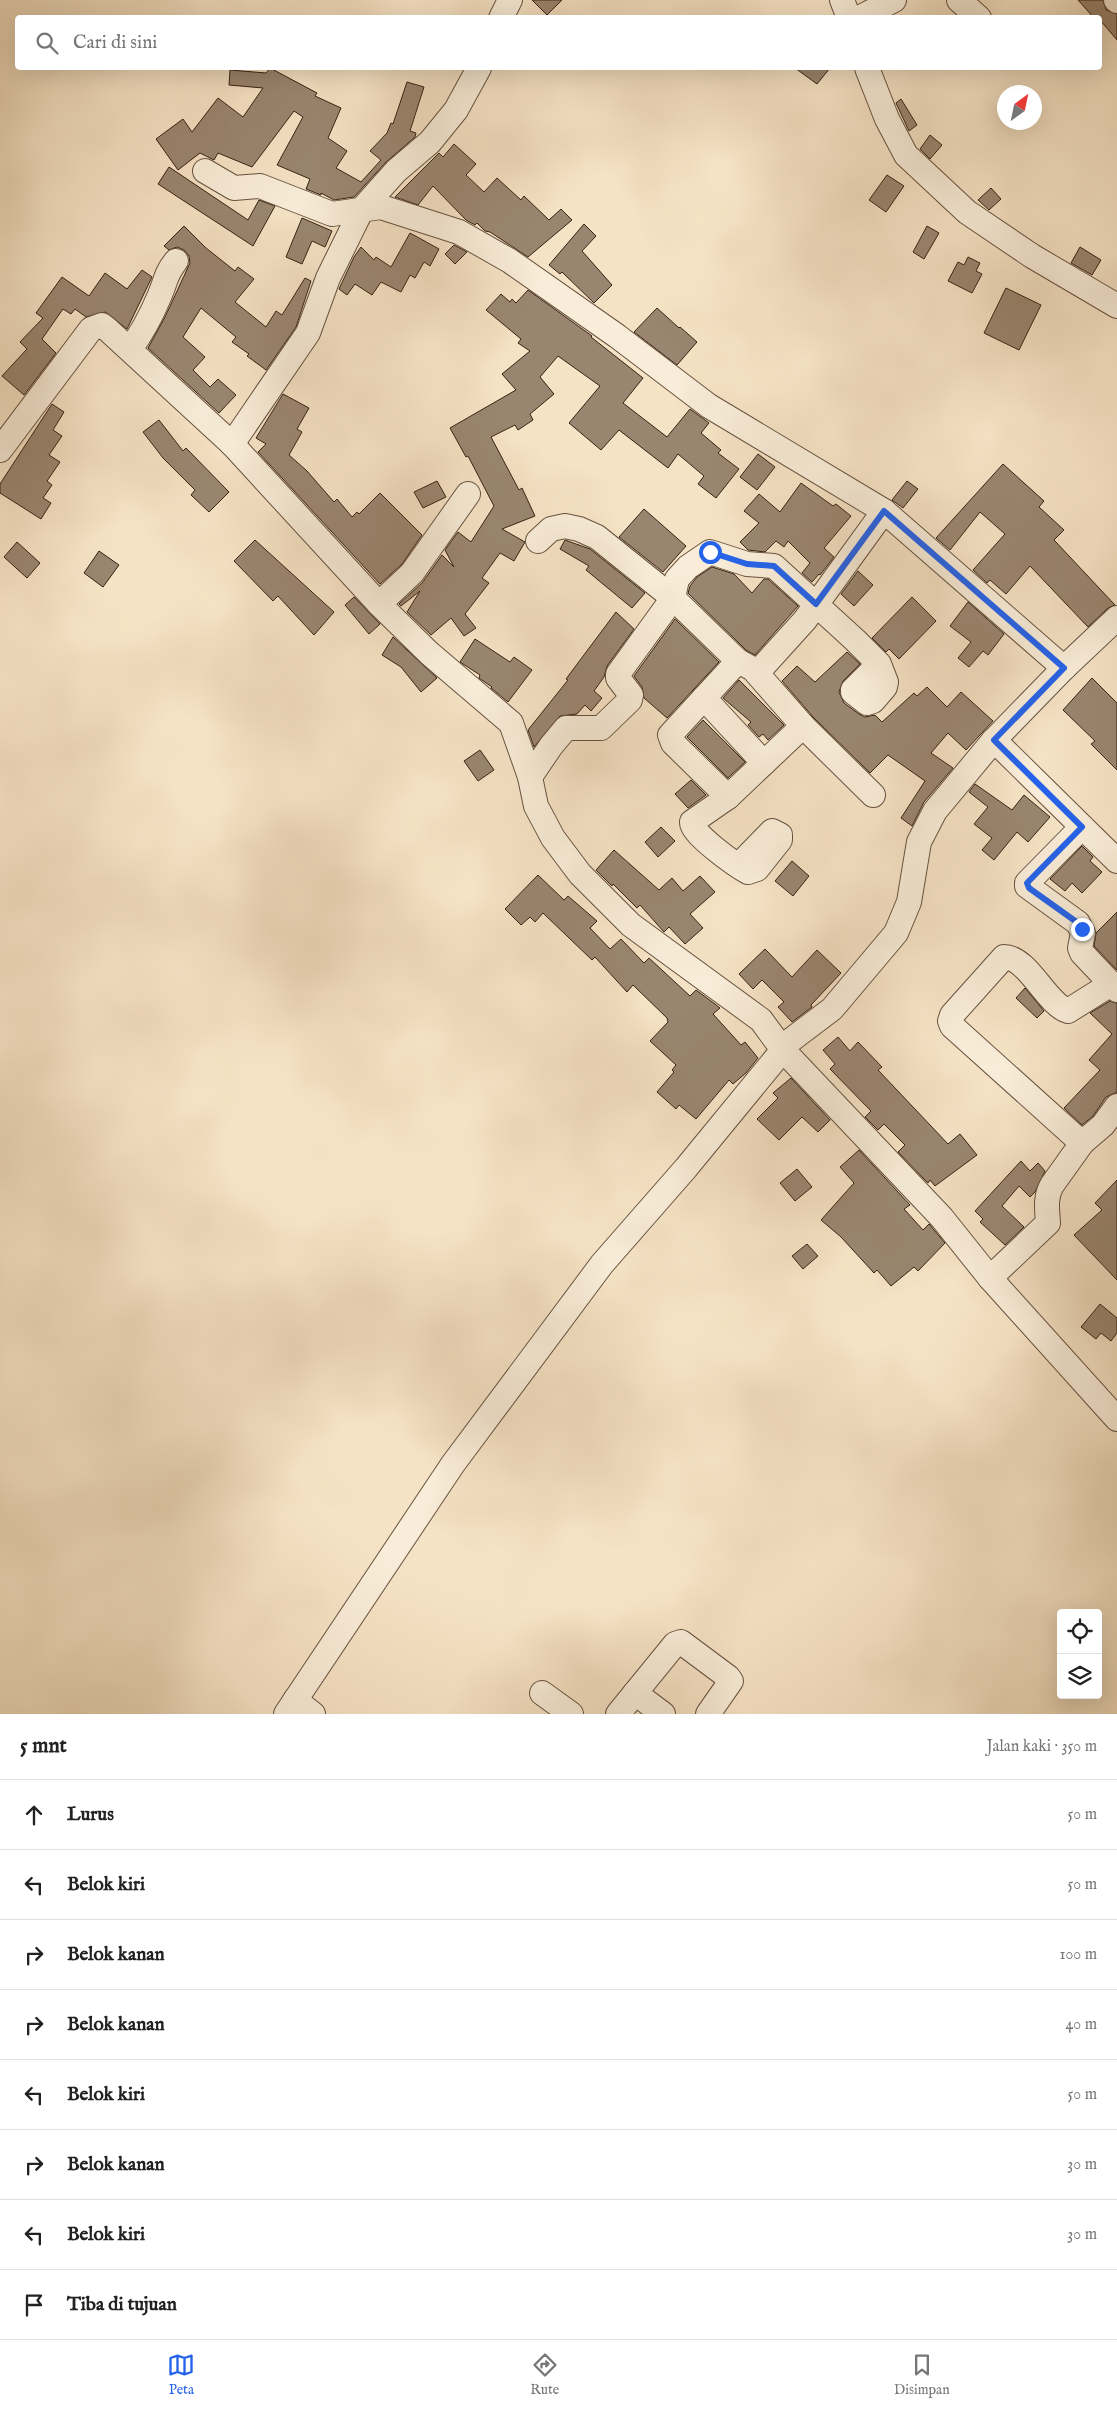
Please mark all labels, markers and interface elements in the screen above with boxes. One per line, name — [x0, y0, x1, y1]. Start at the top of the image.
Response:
search box — [15, 15, 1102, 70]
icon: search — [33, 29, 61, 57]
text: Cari di sini — [73, 31, 157, 55]
north arrow — [997, 85, 1042, 130]
route start — [699, 541, 722, 564]
route end — [1071, 918, 1094, 941]
map controls — [1057, 1609, 1102, 1699]
button: locate — [1057, 1609, 1102, 1654]
button: layers — [1057, 1654, 1102, 1699]
text: 5 mnt — [20, 1733, 67, 1760]
text: Jalan kaki · 350 m — [986, 1737, 1097, 1757]
icon: ahead — [20, 1801, 48, 1829]
text: Lurus — [67, 1803, 114, 1827]
text: 50 m — [1068, 1805, 1097, 1825]
icon: left — [20, 1871, 48, 1899]
text: Belok kiri — [67, 1873, 145, 1897]
text: 50 m — [1068, 1875, 1097, 1895]
icon: right — [20, 1941, 48, 1969]
text: Belok kanan — [67, 1943, 165, 1967]
text: 100 m — [1060, 1945, 1097, 1965]
icon: right — [20, 2011, 48, 2039]
text: Belok kanan — [67, 2013, 165, 2037]
text: 40 m — [1065, 2015, 1097, 2035]
icon: left — [20, 2081, 48, 2109]
text: Belok kiri — [67, 2083, 145, 2107]
text: 50 m — [1068, 2085, 1097, 2105]
icon: right — [20, 2151, 48, 2179]
text: Belok kanan — [67, 2153, 165, 2177]
text: 30 m — [1067, 2155, 1097, 2175]
icon: left — [20, 2221, 48, 2249]
text: Belok kiri — [67, 2223, 145, 2247]
text: 30 m — [1067, 2225, 1097, 2245]
icon: arrive — [20, 2291, 48, 2319]
text: Tiba di tujuan — [67, 2293, 177, 2317]
tab: Peta — [167, 2351, 195, 2399]
tab: Rute — [530, 2351, 559, 2399]
tab: Disimpan — [894, 2351, 950, 2399]

